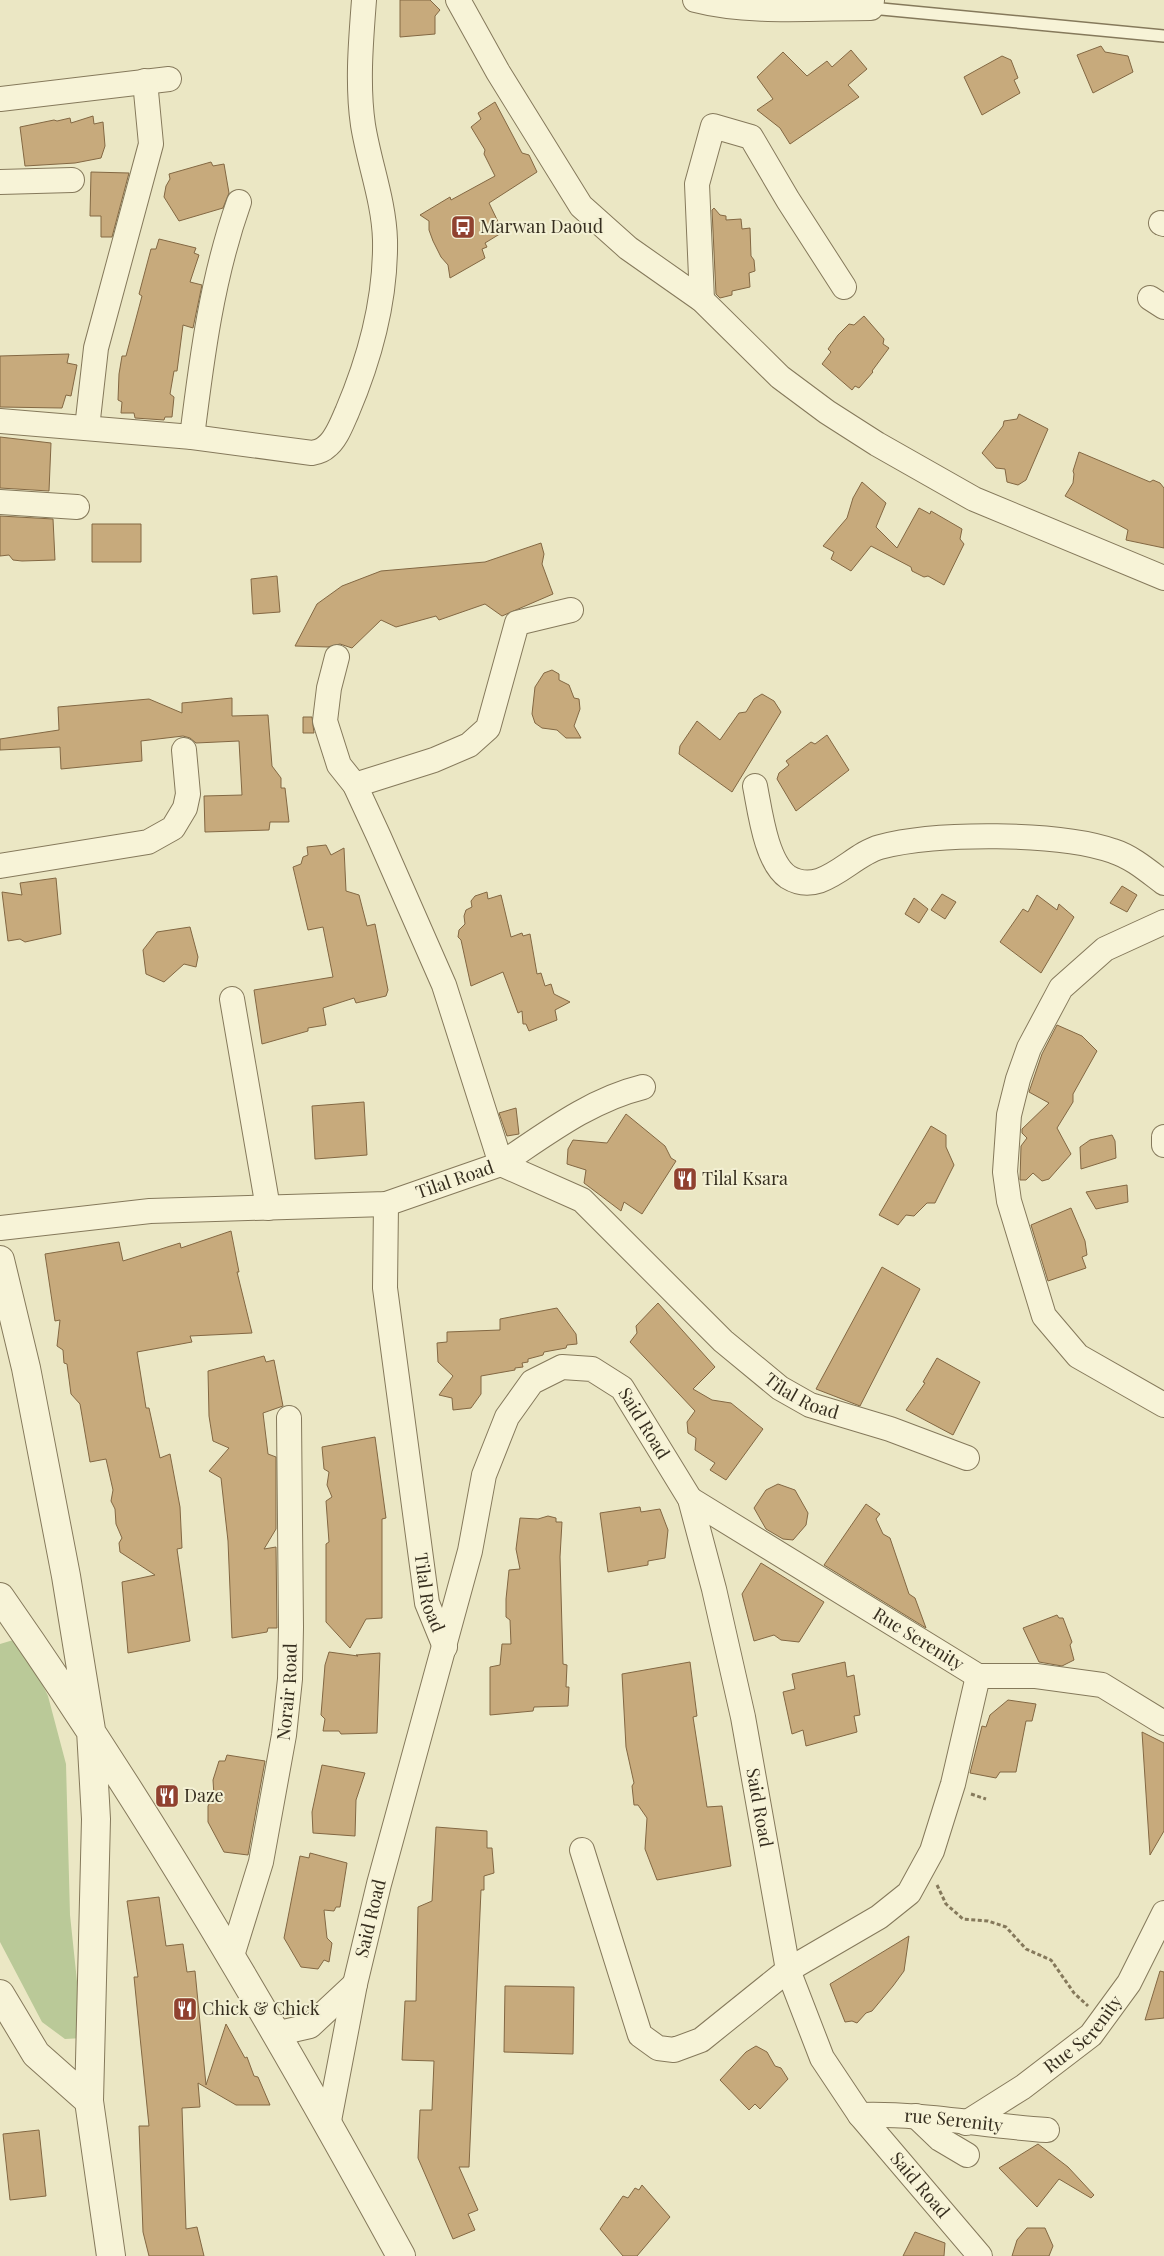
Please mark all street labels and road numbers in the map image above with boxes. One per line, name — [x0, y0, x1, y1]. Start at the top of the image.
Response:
street label: Tilal Road — [412, 1154, 497, 1204]
street label: Tilal Road — [760, 1367, 842, 1424]
street label: Said Road — [613, 1383, 676, 1464]
street label: Tilal Road — [409, 1551, 451, 1636]
street label: Rue Serenity — [869, 1601, 969, 1676]
street label: Norair Road — [270, 1642, 302, 1742]
street label: Said Road — [741, 1766, 779, 1849]
street label: Said Road — [349, 1876, 391, 1960]
street label: Rue Serenity — [1038, 1990, 1127, 2078]
street label: rue Serenity — [904, 2103, 1004, 2137]
street label: Said Road — [885, 2146, 956, 2223]

